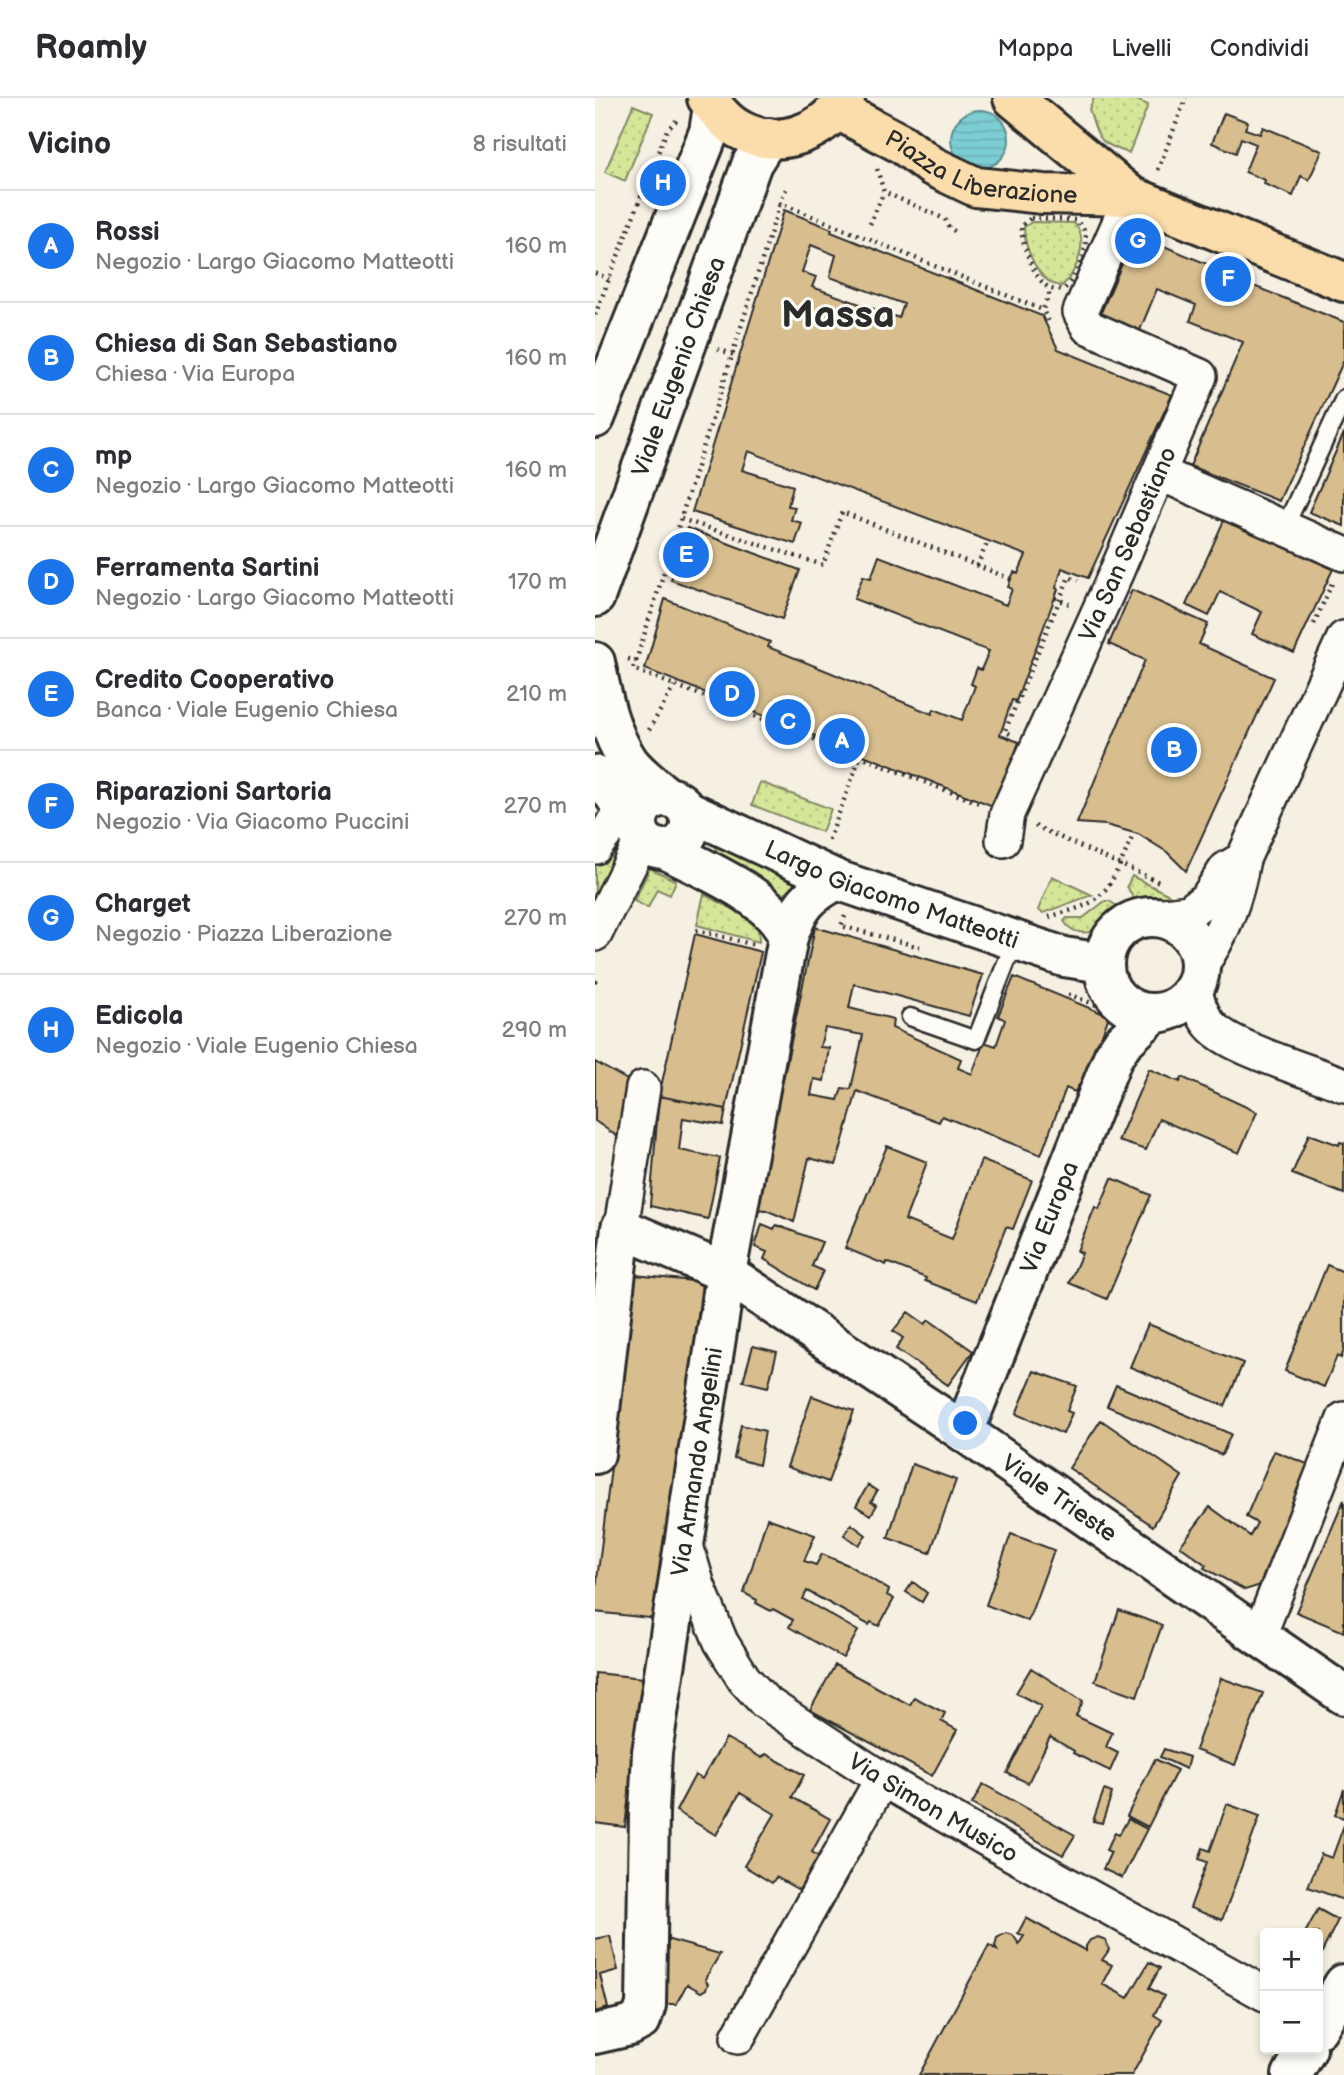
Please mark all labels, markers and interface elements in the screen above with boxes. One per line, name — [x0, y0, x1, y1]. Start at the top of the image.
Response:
text: Roamly — [35, 28, 147, 68]
text: Mappa — [998, 34, 1073, 63]
text: Livelli — [1111, 34, 1172, 63]
text: Condividi — [1210, 34, 1309, 63]
street label: Piazza Liberazione — [880, 123, 1078, 209]
text: Vicino — [28, 126, 111, 162]
text: 8 risultati — [473, 130, 567, 158]
pin: H — [640, 157, 686, 209]
pin: G — [1115, 215, 1161, 267]
text: Rossi — [95, 217, 160, 248]
text: A — [44, 232, 58, 260]
text: 160 m — [505, 232, 567, 260]
text: Negozio · Largo Giacomo Matteotti — [95, 248, 454, 276]
street label: Viale Eugenio Chiesa — [625, 253, 731, 480]
pin: F — [1205, 253, 1251, 305]
district label: Massa — [781, 293, 895, 338]
text: Chiesa di San Sebastiano — [95, 329, 398, 360]
text: B — [43, 344, 59, 372]
text: 160 m — [505, 344, 567, 372]
text: Chiesa · Via Europa — [95, 360, 295, 388]
text: mp — [95, 441, 132, 472]
street label: Via San Sebastiano — [1073, 442, 1183, 646]
text: C — [43, 456, 59, 484]
text: 160 m — [505, 456, 567, 484]
text: Negozio · Largo Giacomo Matteotti — [95, 472, 454, 500]
pin: E — [663, 529, 709, 581]
text: Ferramenta Sartini — [95, 553, 319, 584]
text: D — [43, 568, 59, 596]
text: 170 m — [508, 568, 567, 596]
text: Negozio · Largo Giacomo Matteotti — [95, 584, 454, 612]
text: Credito Cooperativo — [95, 665, 334, 696]
pin: D — [709, 668, 755, 720]
text: E — [44, 680, 58, 708]
text: 210 m — [506, 680, 567, 708]
text: Banca · Viale Eugenio Chiesa — [95, 696, 398, 724]
pin: C — [765, 696, 811, 748]
pin: A — [819, 715, 865, 767]
pin: B — [1151, 724, 1197, 776]
text: Riparazioni Sartoria — [95, 777, 332, 808]
text: F — [44, 792, 58, 820]
text: 270 m — [503, 792, 567, 820]
text: Negozio · Via Giacomo Puccini — [95, 808, 409, 836]
street label: Largo Giacomo Matteotti — [760, 834, 1022, 955]
text: Charget — [95, 889, 191, 920]
text: G — [43, 904, 59, 932]
text: 270 m — [503, 904, 567, 932]
text: Negozio · Piazza Liberazione — [95, 920, 392, 948]
text: Edicola — [95, 1001, 183, 1032]
text: H — [42, 1016, 60, 1044]
text: 290 m — [501, 1016, 567, 1044]
text: Negozio · Viale Eugenio Chiesa — [95, 1032, 418, 1060]
street label: Via Europa — [1014, 1157, 1085, 1278]
street label: Via Armando Angelini — [665, 1345, 729, 1578]
your location — [948, 1406, 982, 1440]
street label: Viale Trieste — [996, 1448, 1123, 1548]
street label: Via Simon Musico — [843, 1747, 1023, 1869]
map controls — [1260, 1928, 1323, 2054]
button: + — [1260, 1928, 1323, 1991]
button: − — [1260, 1991, 1323, 2054]

